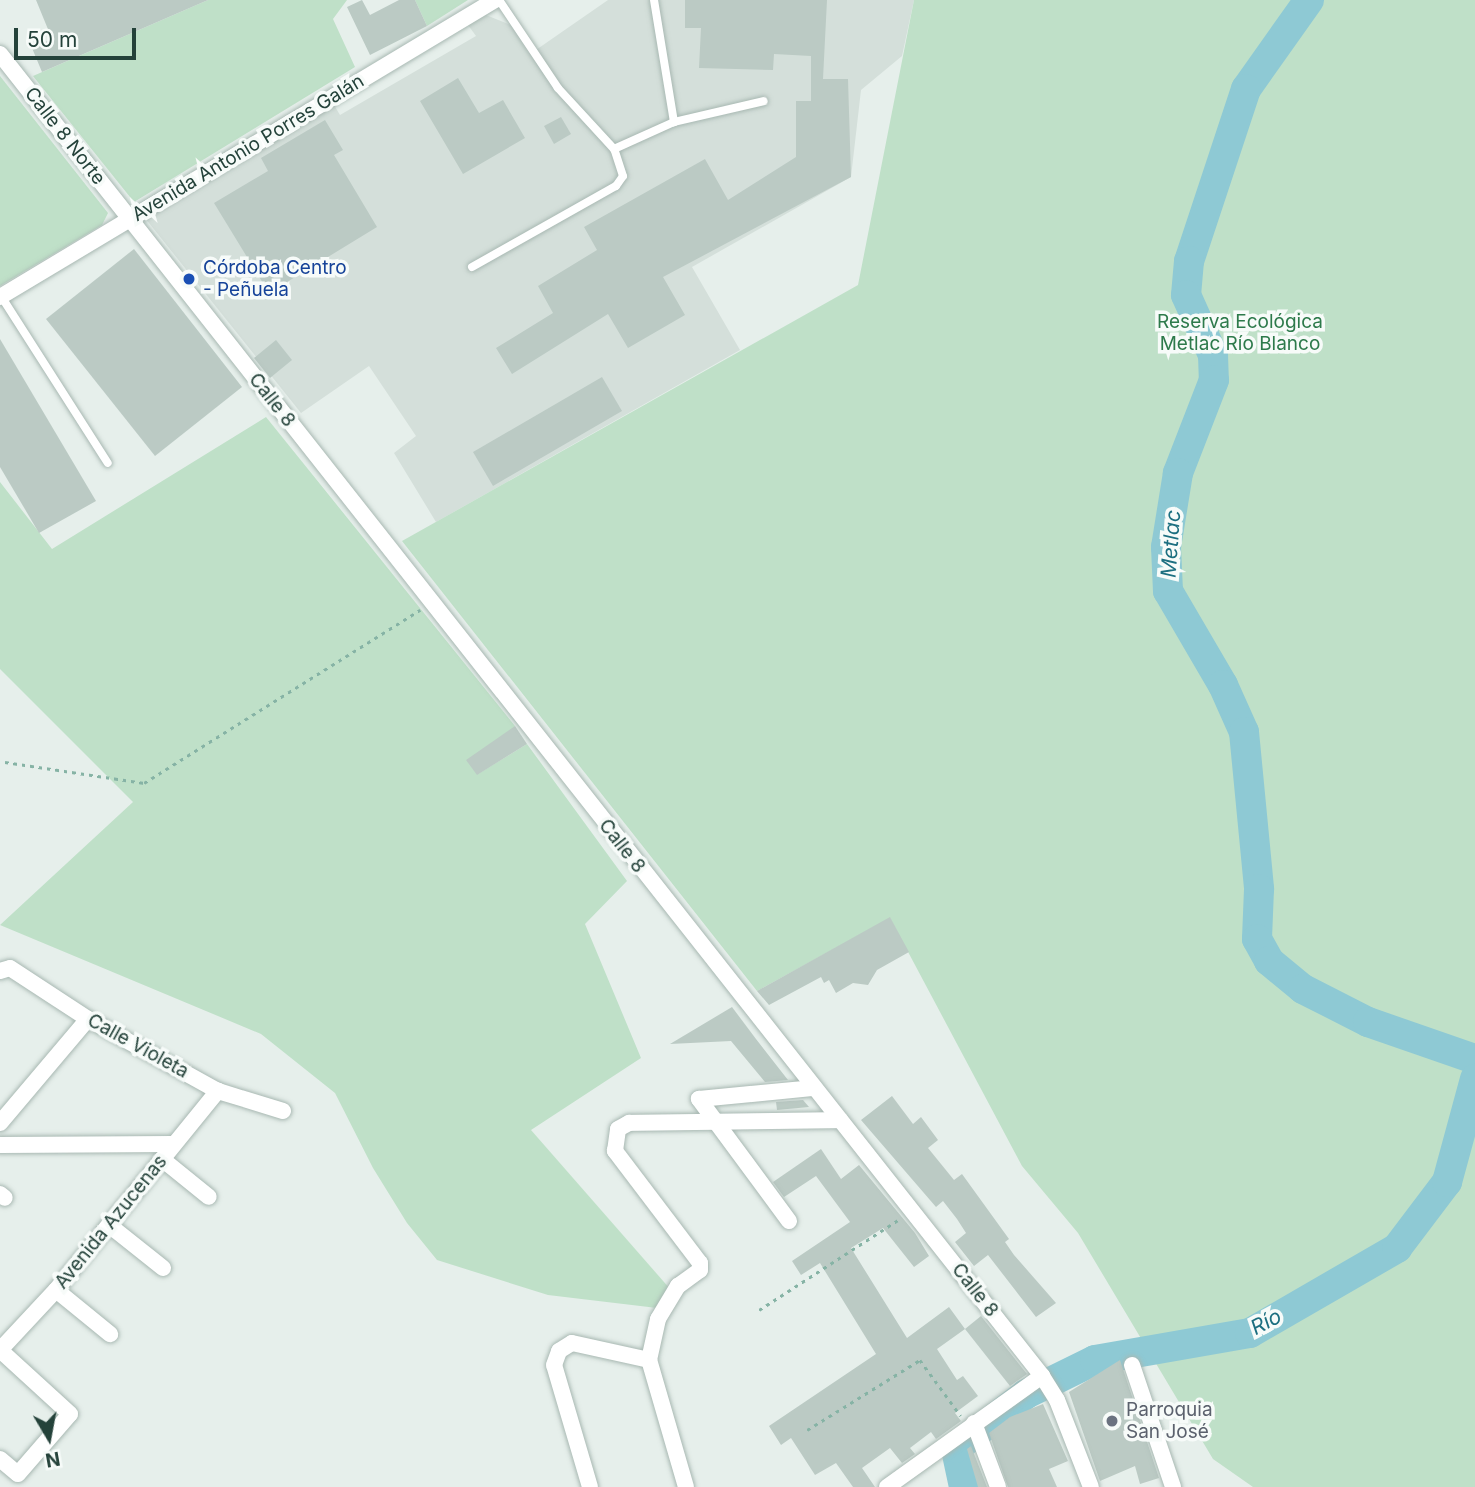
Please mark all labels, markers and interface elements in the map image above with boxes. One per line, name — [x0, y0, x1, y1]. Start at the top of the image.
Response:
scale bar — [18, 14, 140, 58]
text: 50 m — [27, 27, 77, 52]
street label: Avenida Antonio Porres Galán — [128, 70, 368, 226]
street label: Calle 8 Norte — [20, 83, 110, 189]
place label: Córdoba Centro - Peñuela — [203, 257, 347, 301]
marker: Córdoba Centro - Peñuela — [181, 271, 197, 287]
park label: Reserva Ecológica Metlac Río Blanco — [1157, 311, 1323, 355]
street label: Calle 8 — [244, 369, 300, 431]
water label: Metlac — [1156, 509, 1186, 579]
street label: Calle 8 — [594, 815, 650, 877]
street label: Calle Violeta — [84, 1009, 192, 1083]
street label: Avenida Azucenas — [50, 1151, 172, 1293]
street label: Calle 8 — [947, 1259, 1003, 1321]
water label: Río — [1246, 1304, 1286, 1340]
place label: Parroquia San José — [1126, 1399, 1213, 1443]
north arrow — [14, 1403, 84, 1473]
marker: Parroquia San José — [1104, 1413, 1120, 1429]
text: N — [44, 1447, 62, 1472]

